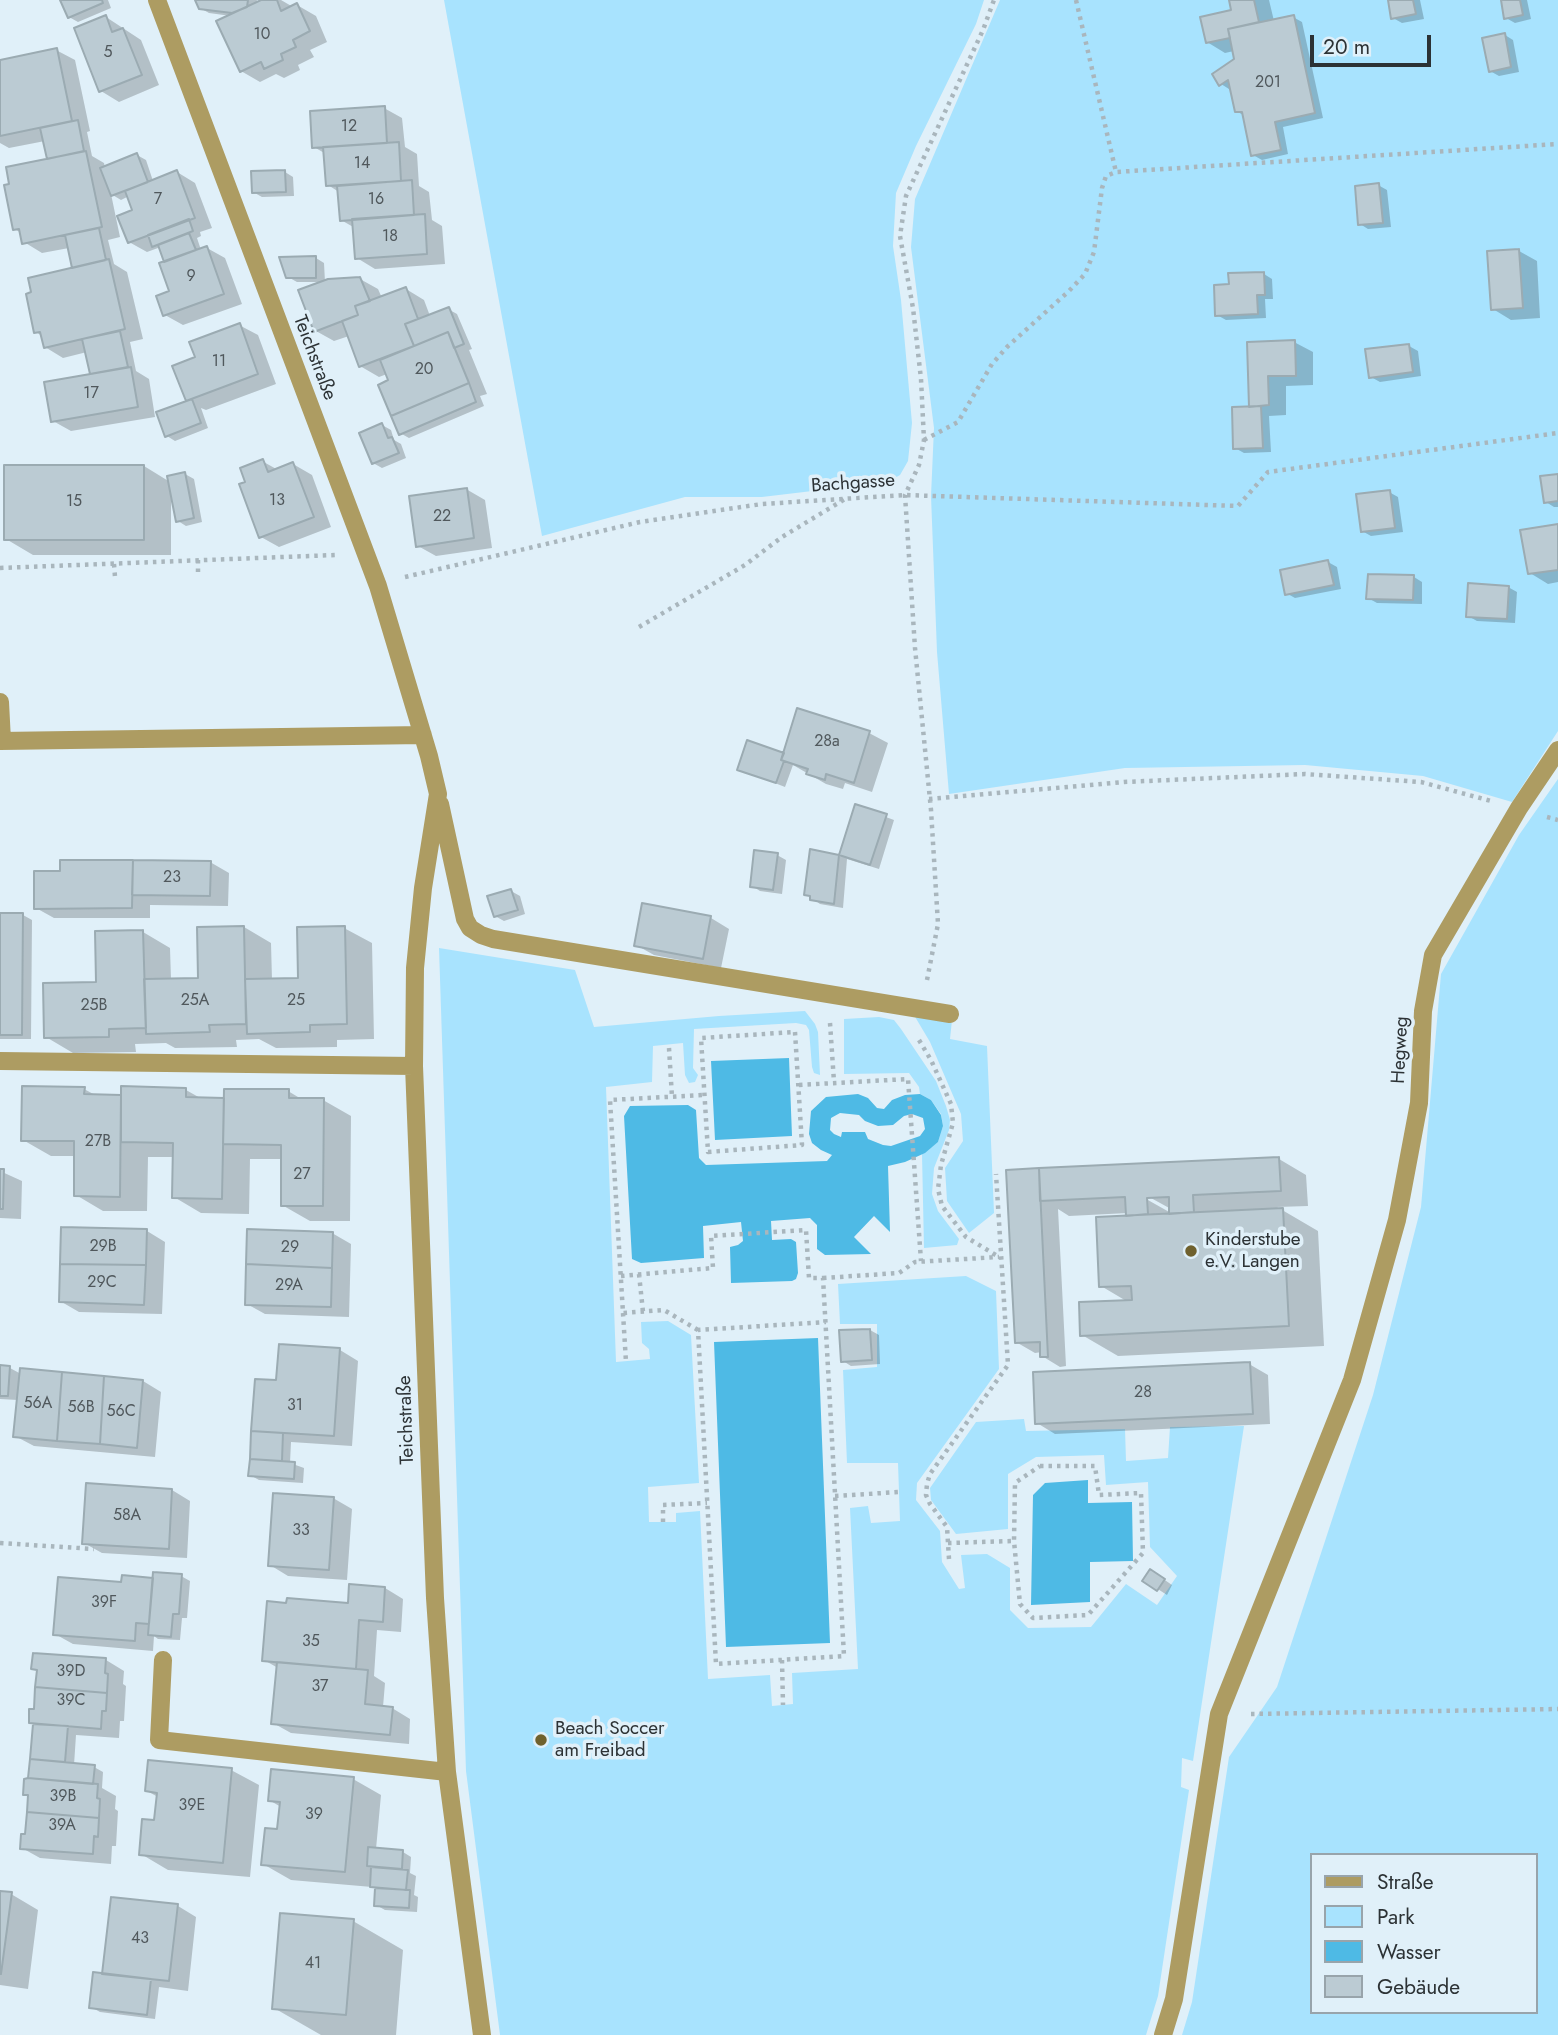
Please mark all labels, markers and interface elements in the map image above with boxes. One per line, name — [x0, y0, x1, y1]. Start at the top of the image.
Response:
scale bar — [1313, 21, 1434, 65]
house number: 10 — [254, 25, 270, 45]
text: 20 m — [1323, 32, 1370, 62]
house number: 5 — [103, 43, 113, 63]
house number: 201 — [1255, 73, 1281, 93]
house number: 12 — [341, 117, 357, 137]
house number: 14 — [354, 154, 370, 174]
house number: 7 — [154, 190, 162, 210]
house number: 16 — [368, 190, 384, 210]
house number: 18 — [382, 227, 398, 247]
house number: 9 — [186, 267, 196, 287]
street label: Teichstraße — [287, 312, 341, 404]
house number: 11 — [212, 352, 226, 372]
house number: 20 — [415, 360, 433, 380]
house number: 17 — [83, 384, 99, 404]
street label: Bachgasse — [810, 470, 896, 498]
house number: 13 — [269, 491, 285, 511]
house number: 15 — [66, 492, 82, 512]
house number: 22 — [433, 507, 451, 527]
house number: 28a — [814, 732, 840, 752]
house number: 23 — [163, 868, 181, 888]
house number: 25A — [181, 991, 209, 1011]
house number: 25 — [287, 991, 305, 1011]
house number: 25B — [80, 996, 108, 1016]
street label: Hegweg — [1388, 1016, 1414, 1084]
house number: 27B — [85, 1132, 111, 1152]
house number: 27 — [293, 1165, 311, 1185]
place label: Kinderstube e.V. Langen — [1205, 1229, 1301, 1273]
house number: 29B — [89, 1237, 117, 1257]
house number: 29 — [281, 1238, 299, 1258]
marker: Kinderstube e.V. Langen — [1183, 1243, 1199, 1259]
house number: 29C — [87, 1273, 117, 1293]
house number: 29A — [275, 1276, 303, 1296]
street label: Teichstraße — [394, 1375, 420, 1465]
house number: 28 — [1134, 1383, 1152, 1403]
house number: 56A — [24, 1394, 52, 1414]
house number: 31 — [287, 1396, 303, 1416]
house number: 56B — [67, 1398, 95, 1418]
house number: 56C — [106, 1402, 136, 1422]
house number: 58A — [113, 1506, 141, 1526]
house number: 33 — [292, 1521, 310, 1541]
house number: 39F — [91, 1593, 117, 1613]
house number: 35 — [302, 1632, 320, 1652]
house number: 39D — [57, 1662, 85, 1682]
house number: 37 — [312, 1677, 328, 1697]
house number: 39C — [57, 1691, 85, 1711]
place label: Beach Soccer am Freibad — [555, 1718, 665, 1762]
marker: Beach Soccer am Freibad — [533, 1732, 549, 1748]
house number: 39B — [50, 1787, 76, 1807]
house number: 39E — [179, 1796, 205, 1816]
house number: 39 — [305, 1805, 323, 1825]
house number: 39A — [48, 1816, 76, 1836]
legend — [1310, 1853, 1537, 2014]
text: Straße — [1377, 1867, 1434, 1897]
text: Park — [1377, 1902, 1414, 1932]
house number: 43 — [131, 1929, 149, 1949]
text: Wasser — [1377, 1937, 1441, 1967]
house number: 41 — [305, 1954, 321, 1974]
text: Gebäude — [1377, 1972, 1460, 2002]

